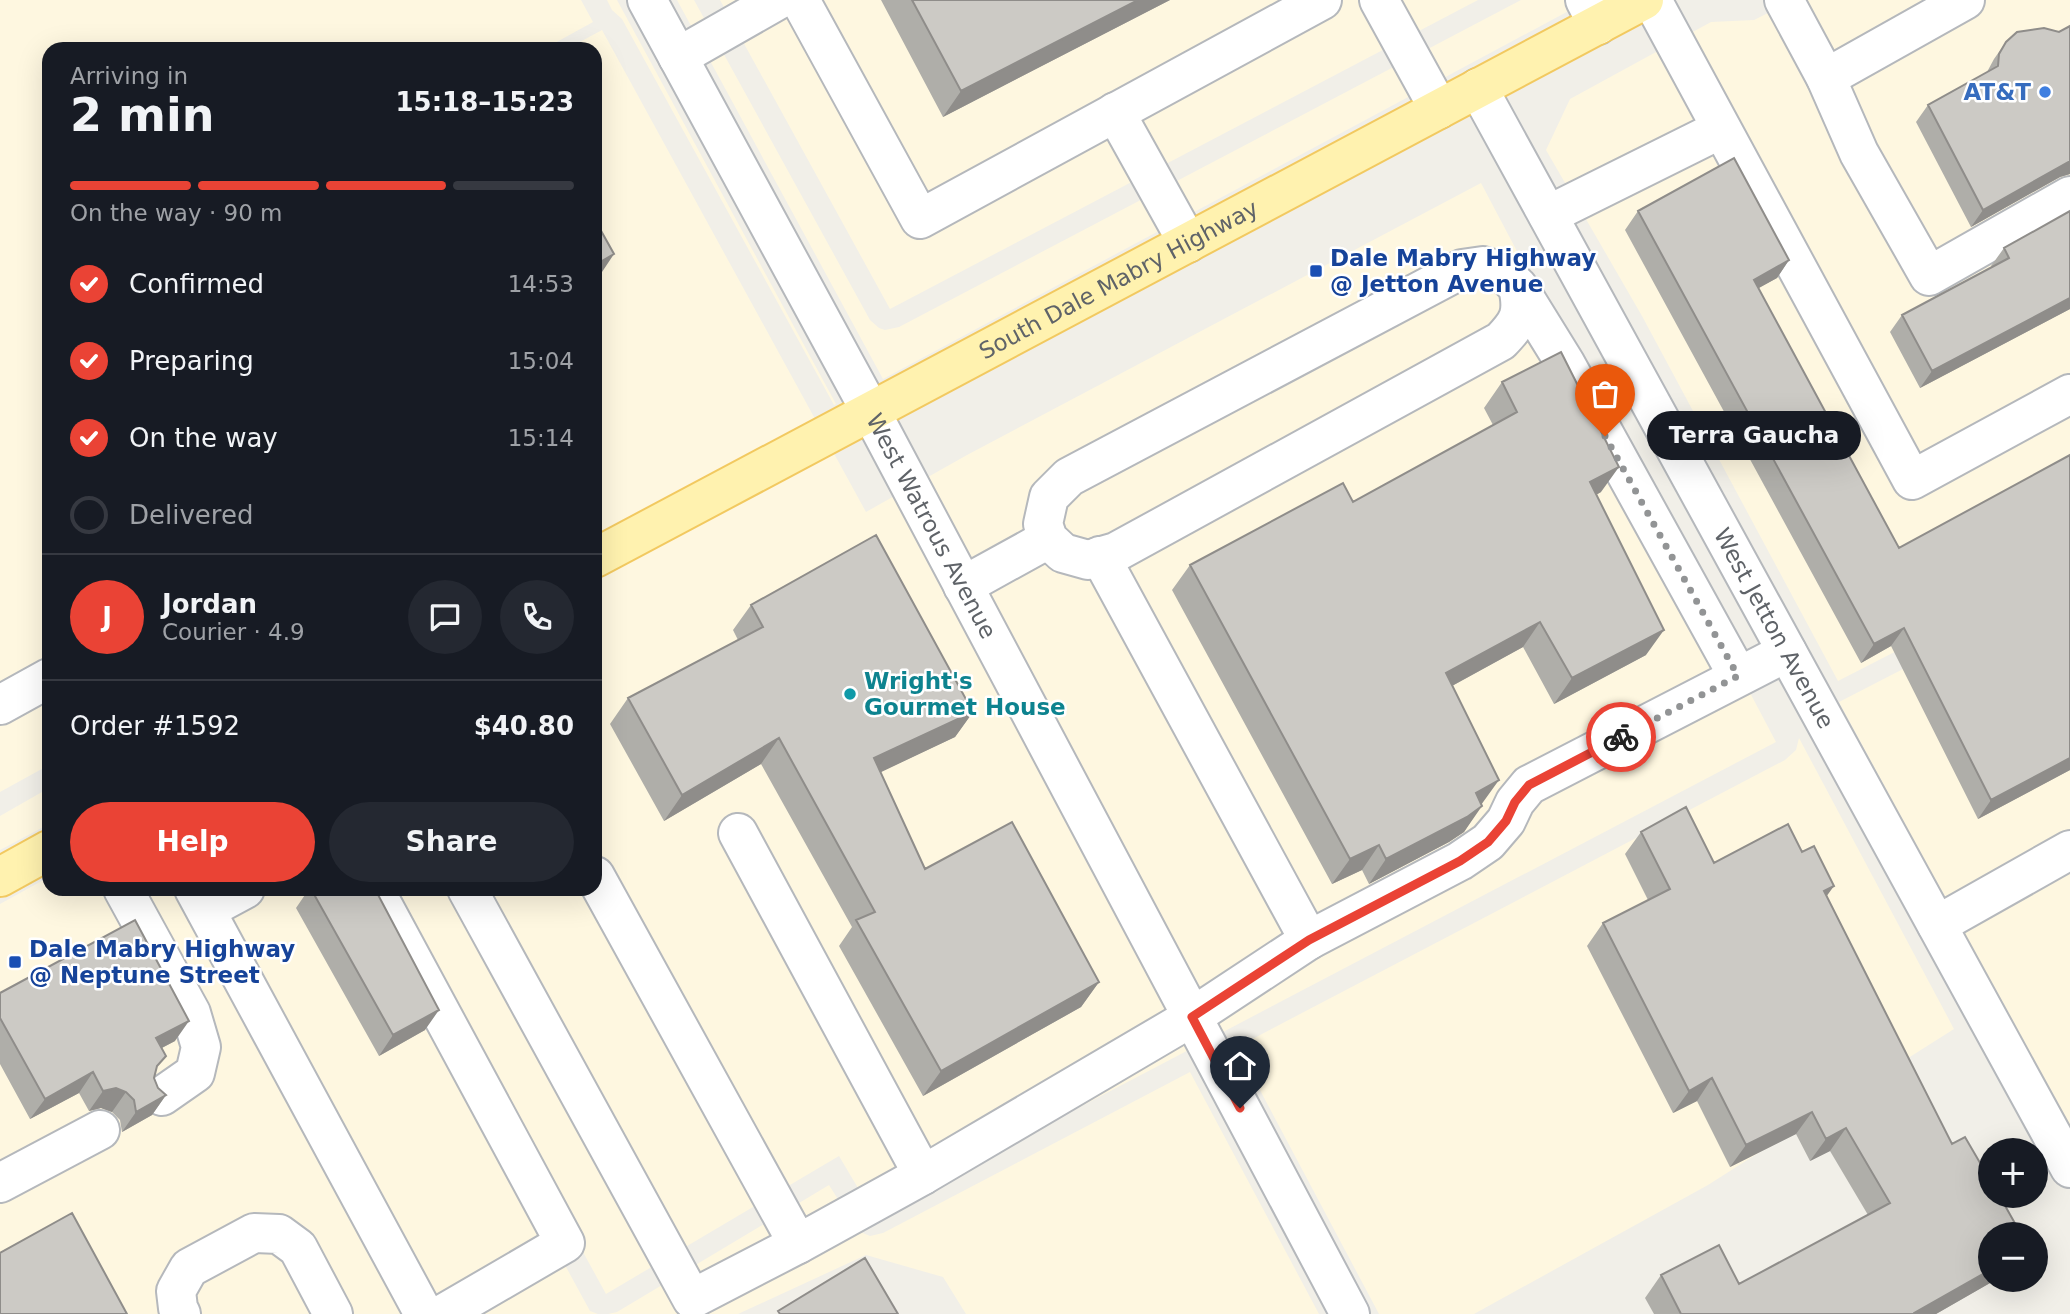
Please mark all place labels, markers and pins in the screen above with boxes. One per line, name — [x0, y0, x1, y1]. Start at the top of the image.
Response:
place label: AT&T — [1964, 79, 2031, 105]
marker: AT&T — [2037, 84, 2053, 100]
place label: Dale Mabry Highway @ Jetton Avenue — [1330, 245, 1596, 297]
marker: Dale Mabry Highway @ Jetton Avenue — [1308, 263, 1324, 279]
pin — [1575, 364, 1635, 436]
callout: Terra Gaucha — [1647, 412, 1860, 460]
place label: Wright's Gourmet House — [864, 668, 1066, 720]
marker: Wright's Gourmet House — [842, 686, 858, 702]
place label: Dale Mabry Highway @ Neptune Street — [29, 936, 295, 988]
marker: Dale Mabry Highway @ Neptune Street — [7, 954, 23, 970]
pin — [1210, 1036, 1270, 1108]

